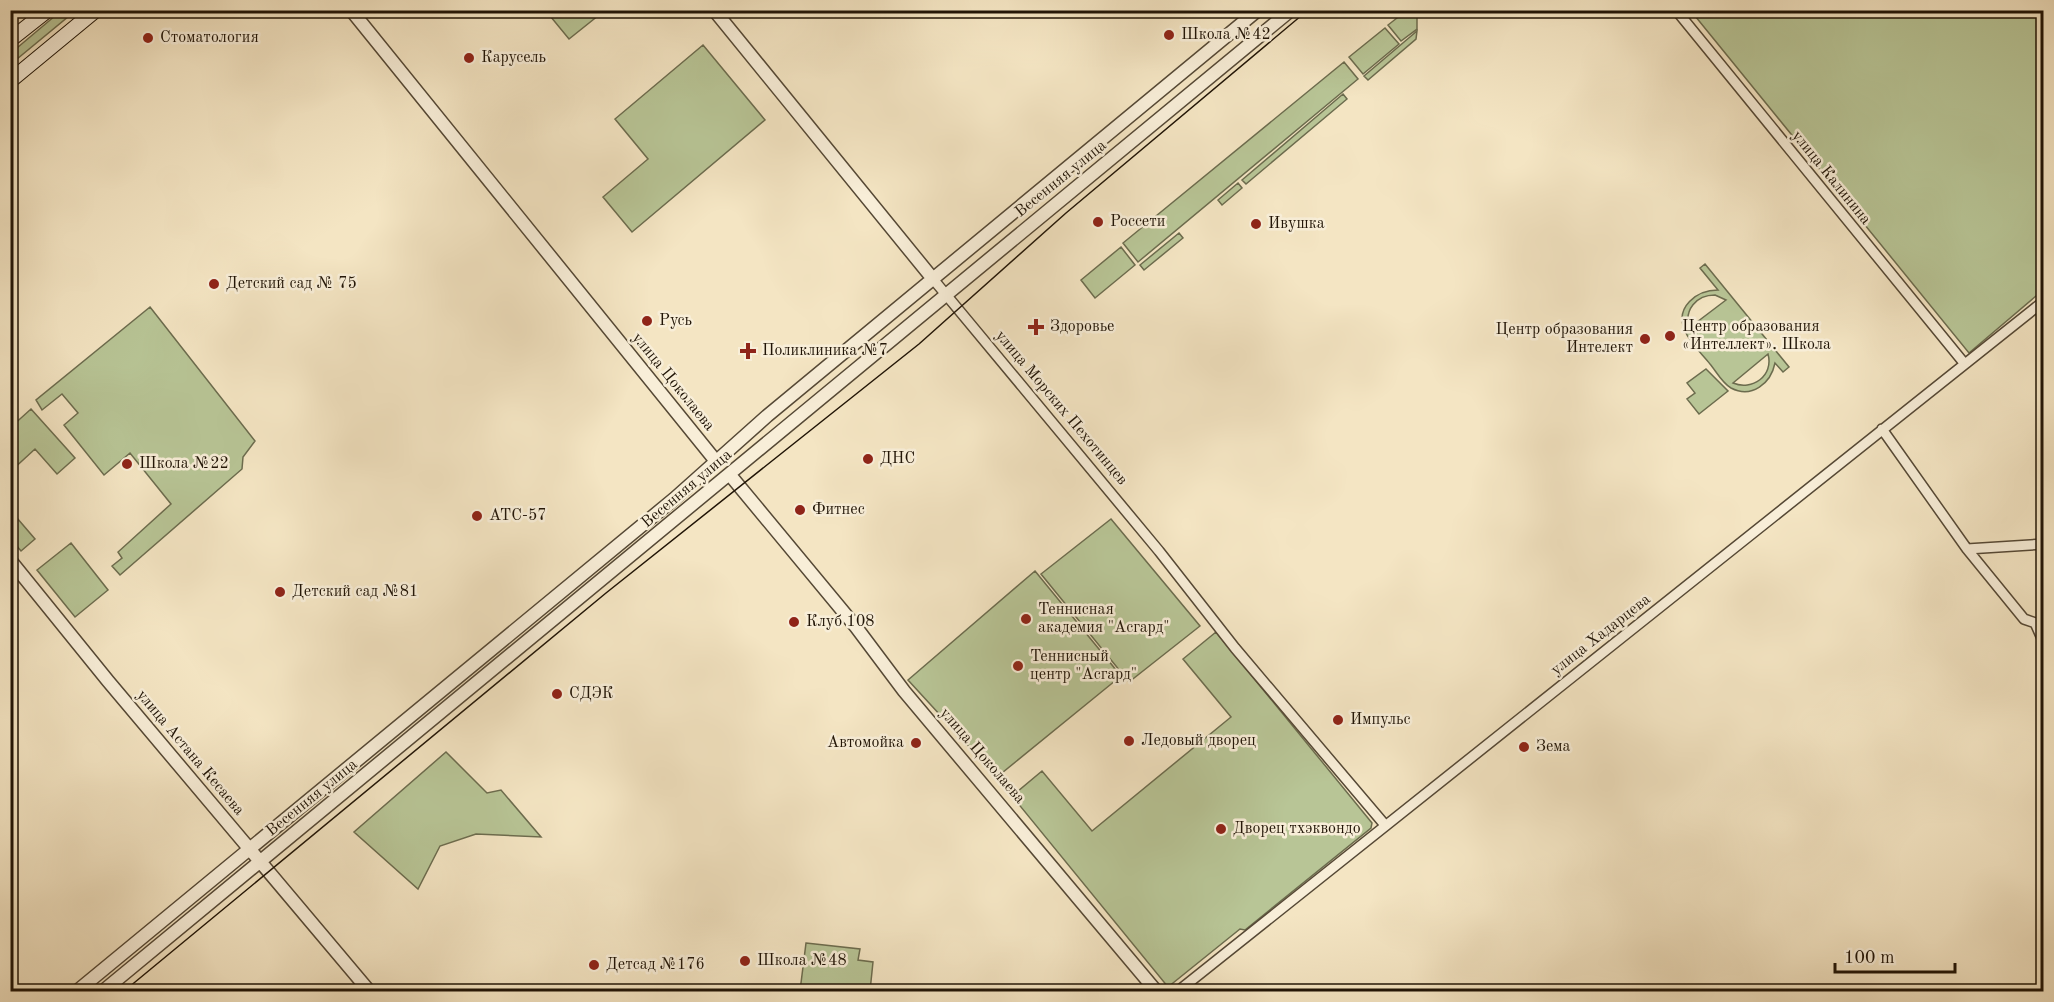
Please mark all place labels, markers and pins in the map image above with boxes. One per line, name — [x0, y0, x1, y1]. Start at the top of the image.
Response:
place label: Школа №42 — [1181, 27, 1271, 43]
marker: Школа №42 — [1162, 28, 1176, 42]
place label: Стоматология — [160, 30, 259, 46]
marker: Стоматология — [141, 31, 155, 45]
place label: Карусель — [481, 50, 546, 66]
marker: Карусель — [462, 51, 476, 65]
place label: Россети — [1110, 214, 1165, 230]
marker: Россети — [1091, 215, 1105, 229]
place label: Ивушка — [1268, 216, 1325, 232]
marker: Ивушка — [1249, 217, 1263, 231]
place label: Детский сад № 75 — [226, 276, 357, 292]
marker: Детский сад № 75 — [207, 277, 221, 291]
place label: Русь — [659, 313, 692, 329]
marker: Русь — [640, 314, 654, 328]
marker: Здоровье — [1027, 318, 1045, 336]
place label: Здоровье — [1050, 319, 1114, 335]
place label: Центр образования «Интеллект». Школа — [1682, 319, 1831, 353]
place label: Центр образования Интелект — [1496, 322, 1633, 356]
marker: Центр образования «Интеллект». Школа — [1663, 329, 1677, 343]
marker: Центр образования Интелект — [1638, 332, 1652, 346]
marker: Поликлиника №7 — [739, 342, 757, 360]
place label: Поликлиника №7 — [762, 343, 888, 359]
place label: ДНС — [880, 451, 915, 467]
marker: ДНС — [861, 452, 875, 466]
place label: Школа №22 — [139, 456, 229, 472]
marker: Школа №22 — [120, 457, 134, 471]
place label: Фитнес — [812, 502, 865, 518]
marker: Фитнес — [793, 503, 807, 517]
place label: АТС-57 — [489, 508, 546, 524]
marker: АТС-57 — [470, 509, 484, 523]
place label: Детский сад №81 — [292, 584, 418, 600]
marker: Детский сад №81 — [273, 585, 287, 599]
place label: Теннисная академия "Асгард" — [1038, 602, 1170, 636]
marker: Теннисная академия "Асгард" — [1019, 612, 1033, 626]
place label: Клуб 108 — [806, 614, 874, 630]
marker: Клуб 108 — [787, 615, 801, 629]
place label: Теннисный центр "Асгард" — [1030, 649, 1137, 683]
marker: Теннисный центр "Асгард" — [1011, 659, 1025, 673]
place label: СДЭК — [569, 686, 614, 702]
marker: СДЭК — [550, 687, 564, 701]
place label: Импульс — [1350, 712, 1410, 728]
marker: Импульс — [1331, 713, 1345, 727]
place label: Ледовый дворец — [1141, 733, 1256, 749]
marker: Ледовый дворец — [1122, 734, 1136, 748]
place label: Автомойка — [827, 735, 904, 751]
marker: Автомойка — [909, 736, 923, 750]
place label: Зема — [1536, 739, 1571, 755]
marker: Зема — [1517, 740, 1531, 754]
place label: Дворец тхэквондо — [1233, 821, 1361, 837]
marker: Дворец тхэквондо — [1214, 822, 1228, 836]
place label: Школа №48 — [757, 953, 847, 969]
marker: Школа №48 — [738, 954, 752, 968]
place label: Детсад №176 — [606, 957, 705, 973]
marker: Детсад №176 — [587, 958, 601, 972]

